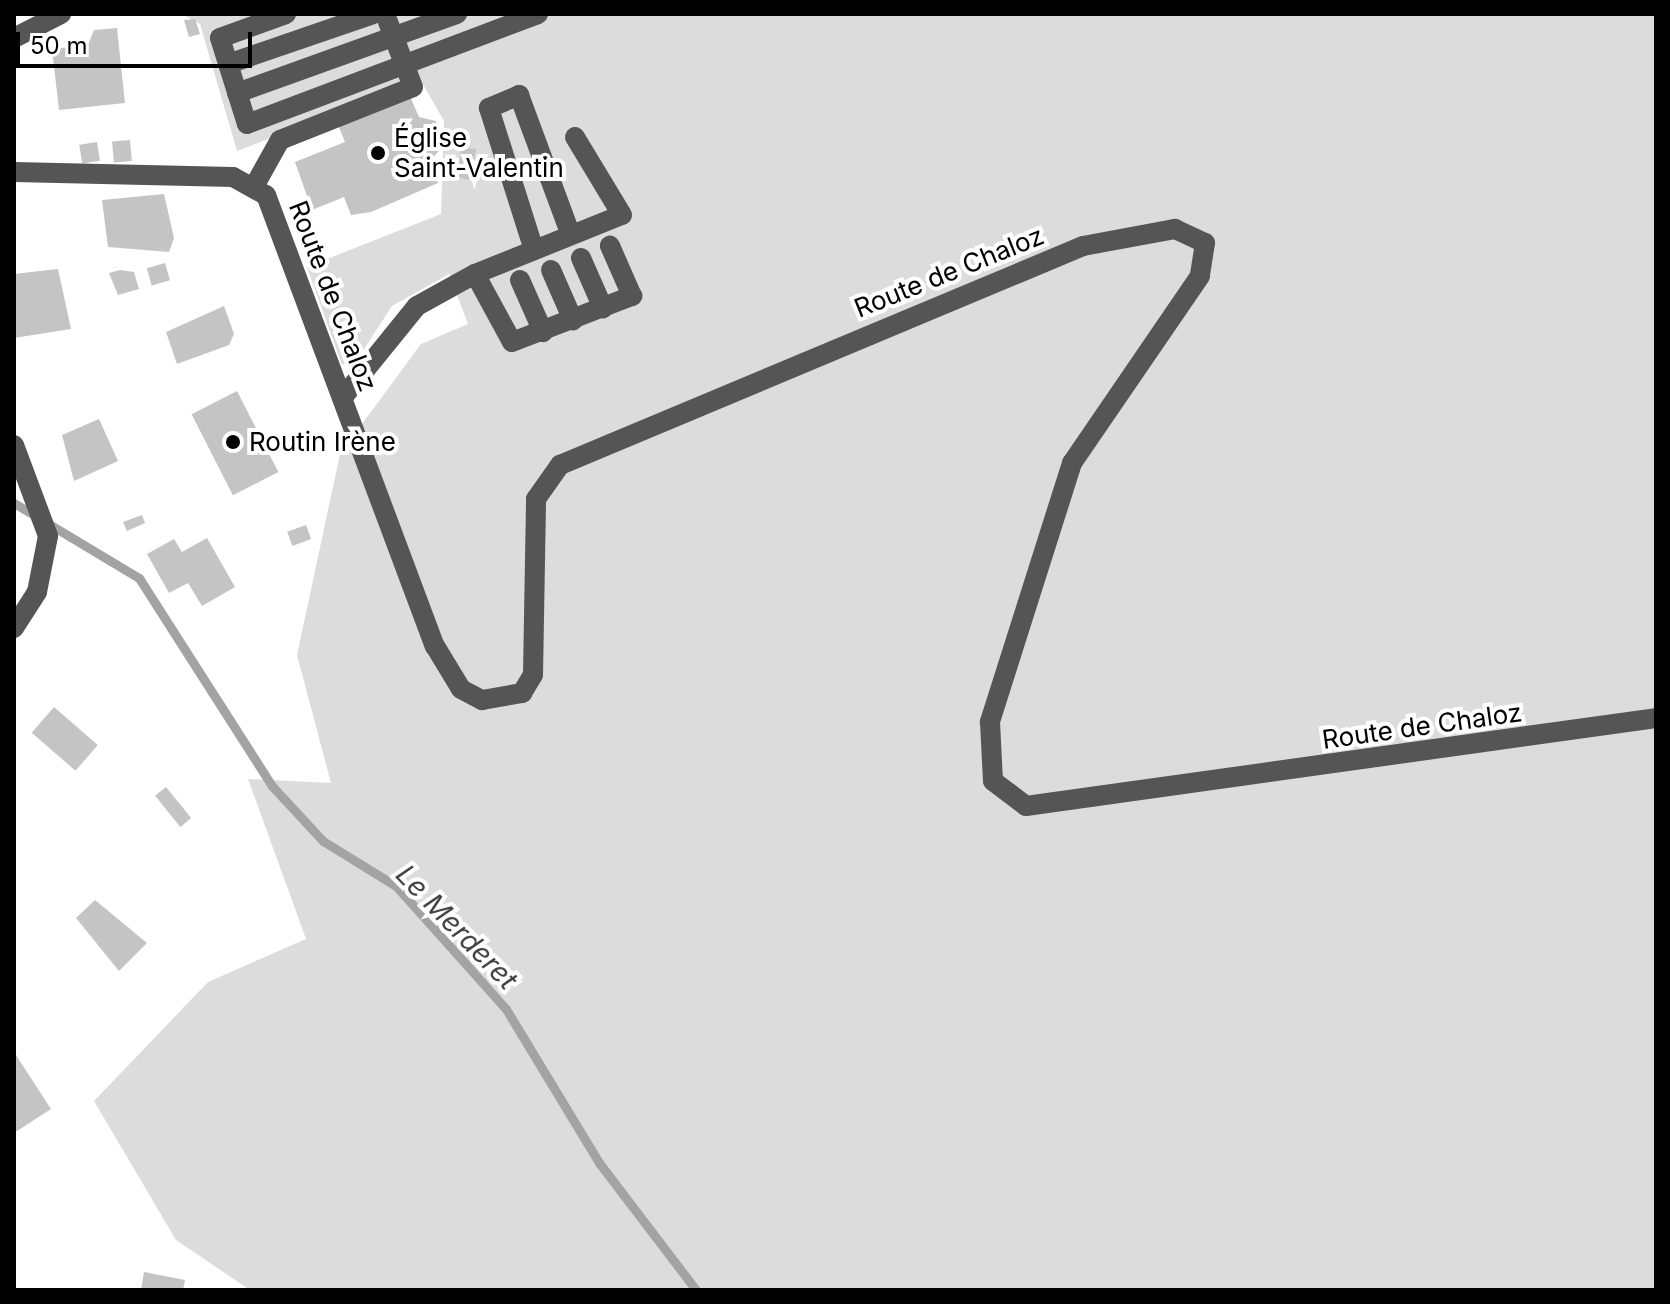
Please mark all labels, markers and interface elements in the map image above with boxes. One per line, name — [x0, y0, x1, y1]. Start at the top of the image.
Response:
scale bar — [20, 16, 256, 66]
text: 50 m — [30, 31, 88, 60]
place label: Église Saint-Valentin — [394, 122, 564, 184]
marker: Église Saint-Valentin — [369, 144, 387, 162]
street label: Route de Chaloz — [282, 196, 384, 396]
street label: Route de Chaloz — [850, 220, 1048, 324]
place label: Routin Irène — [249, 426, 396, 458]
marker: Routin Irène — [224, 433, 242, 451]
street label: Route de Chaloz — [1320, 697, 1524, 755]
water label: Le Merderet — [389, 858, 525, 996]

